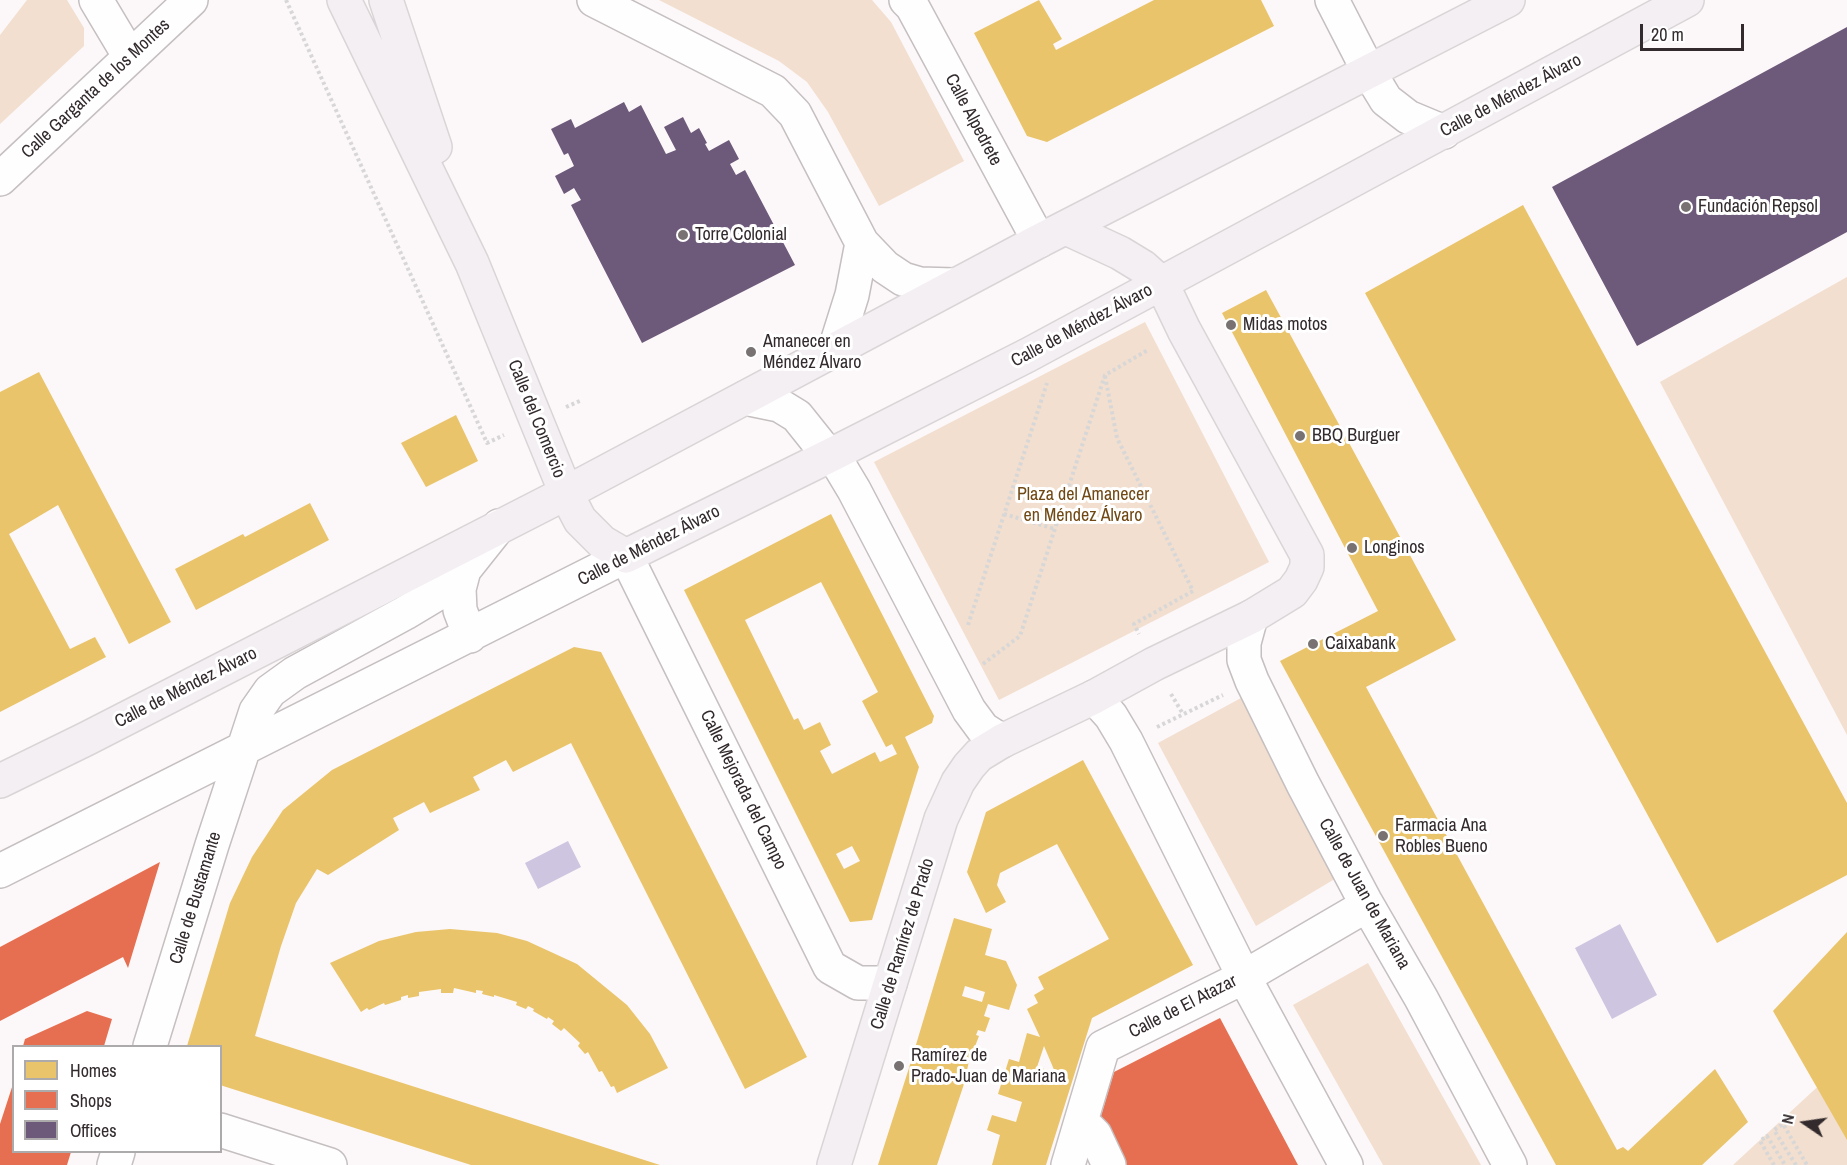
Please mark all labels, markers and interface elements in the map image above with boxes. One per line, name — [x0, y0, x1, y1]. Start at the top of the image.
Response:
scale bar — [1643, 12, 1746, 50]
street label: Calle Garganta de los Montes — [17, 15, 175, 163]
text: 20 m — [1651, 22, 1684, 47]
street label: Calle de Méndez Álvaro — [1437, 50, 1585, 142]
street label: Calle Alpedrete — [940, 70, 1006, 170]
place label: Fundación Repsol — [1698, 196, 1818, 218]
marker: Fundación Repsol — [1679, 200, 1693, 214]
place label: Torre Colonial — [695, 224, 787, 246]
marker: Torre Colonial — [676, 228, 690, 242]
street label: Calle de Méndez Álvaro — [1008, 280, 1156, 372]
place label: Midas motos — [1243, 314, 1327, 336]
marker: Midas motos — [1224, 318, 1238, 332]
place label: Amanecer en Méndez Álvaro — [763, 331, 861, 374]
marker: Amanecer en Méndez Álvaro — [744, 345, 758, 359]
street label: Calle del Comercio — [502, 357, 570, 481]
place label: BBQ Burguer — [1312, 425, 1400, 447]
marker: BBQ Burguer — [1293, 429, 1307, 443]
park label: Plaza del Amanecer en Méndez Álvaro — [1017, 484, 1149, 526]
street label: Calle de Méndez Álvaro — [574, 501, 724, 591]
place label: Longinos — [1364, 537, 1425, 559]
marker: Longinos — [1345, 541, 1359, 555]
place label: Caixabank — [1325, 633, 1396, 655]
marker: Caixabank — [1306, 637, 1320, 651]
street label: Calle de Méndez Álvaro — [111, 643, 261, 733]
street label: Calle Mejorada del Campo — [695, 707, 791, 873]
street label: Calle de Juan de Mariana — [1314, 815, 1414, 973]
place label: Farmacia Ana Robles Bueno — [1395, 815, 1488, 858]
street label: Calle de Bustamante — [166, 829, 226, 967]
marker: Farmacia Ana Robles Bueno — [1376, 829, 1390, 843]
street label: Calle de Ramírez de Prado — [867, 856, 939, 1032]
street label: Calle de El Atazar — [1125, 971, 1241, 1043]
legend — [12, 1045, 222, 1153]
place label: Ramírez de Prado-Juan de Mariana — [911, 1045, 1066, 1088]
text: Homes — [70, 1058, 117, 1083]
marker: Ramírez de Prado-Juan de Mariana — [892, 1059, 906, 1073]
text: Shops — [70, 1088, 112, 1113]
north arrow — [1775, 1093, 1835, 1153]
text: N — [1776, 1112, 1799, 1126]
text: Offices — [70, 1118, 117, 1143]

